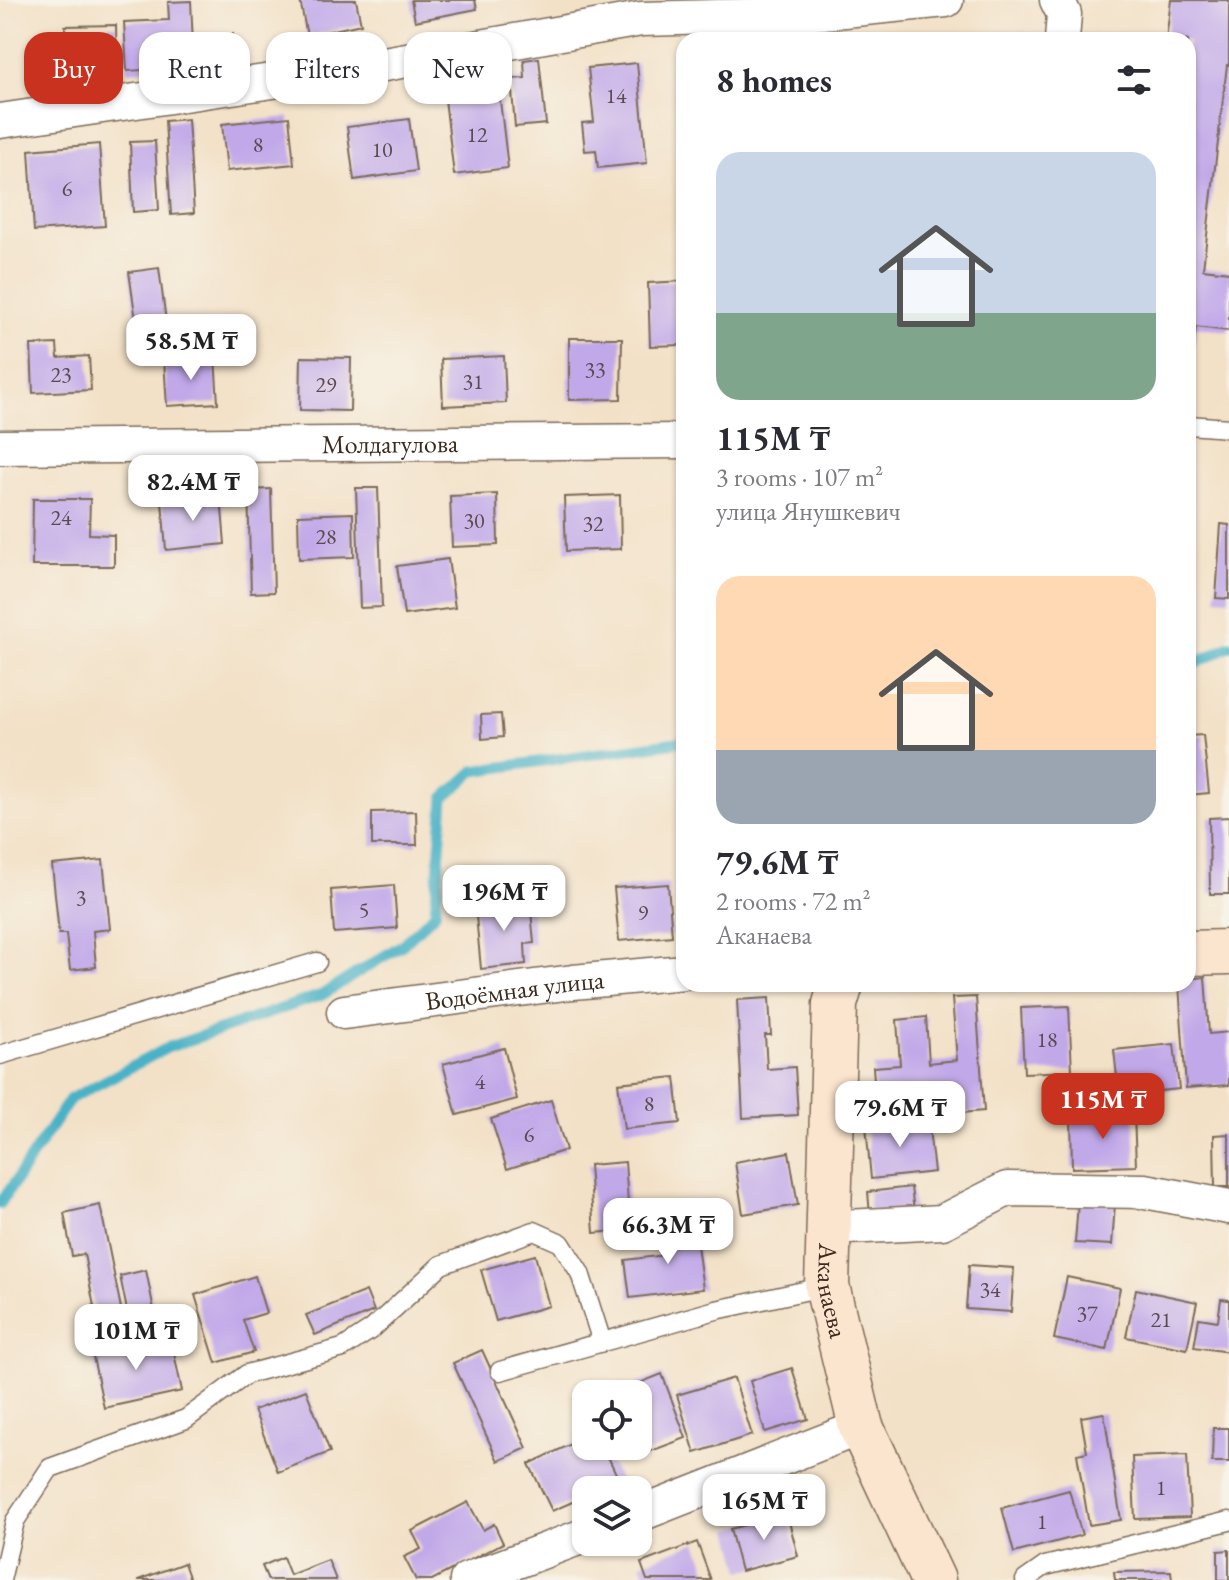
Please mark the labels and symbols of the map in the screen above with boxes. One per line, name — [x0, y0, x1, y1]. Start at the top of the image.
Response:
house number: 14 — [605, 81, 627, 110]
house number: 12 — [466, 120, 488, 149]
house number: 8 — [253, 130, 263, 159]
house number: 10 — [371, 135, 393, 164]
house number: 6 — [62, 174, 73, 203]
pin: 58.5M ₸ — [117, 314, 265, 382]
house number: 33 — [584, 355, 606, 384]
house number: 23 — [50, 360, 72, 389]
house number: 31 — [462, 367, 484, 396]
house number: 29 — [315, 370, 337, 399]
street label: Молдагулова — [322, 426, 459, 461]
pin: 82.4M ₸ — [119, 455, 267, 523]
house number: 24 — [50, 503, 72, 532]
house number: 30 — [463, 506, 485, 535]
house number: 32 — [582, 509, 604, 538]
house number: 28 — [315, 522, 337, 551]
pin: 196M ₸ — [439, 865, 569, 933]
house number: 3 — [76, 883, 86, 912]
house number: 5 — [359, 895, 369, 924]
house number: 9 — [638, 898, 649, 927]
street label: Водоёмная улица — [423, 962, 606, 1018]
house number: 18 — [1036, 1025, 1058, 1054]
house number: 4 — [475, 1067, 486, 1096]
pin: 115M ₸ — [1038, 1073, 1168, 1141]
pin: 79.6M ₸ — [826, 1081, 974, 1149]
house number: 8 — [644, 1089, 654, 1118]
house number: 6 — [524, 1120, 535, 1149]
pin: 66.3M ₸ — [594, 1198, 742, 1266]
street label: Аканаева — [810, 1242, 856, 1342]
house number: 34 — [979, 1275, 1001, 1304]
house number: 37 — [1076, 1299, 1098, 1328]
pin: 101M ₸ — [71, 1304, 201, 1372]
house number: 21 — [1150, 1305, 1172, 1334]
house number: 1 — [1156, 1473, 1166, 1502]
pin: 165M ₸ — [699, 1474, 829, 1542]
house number: 1 — [1037, 1507, 1047, 1536]

